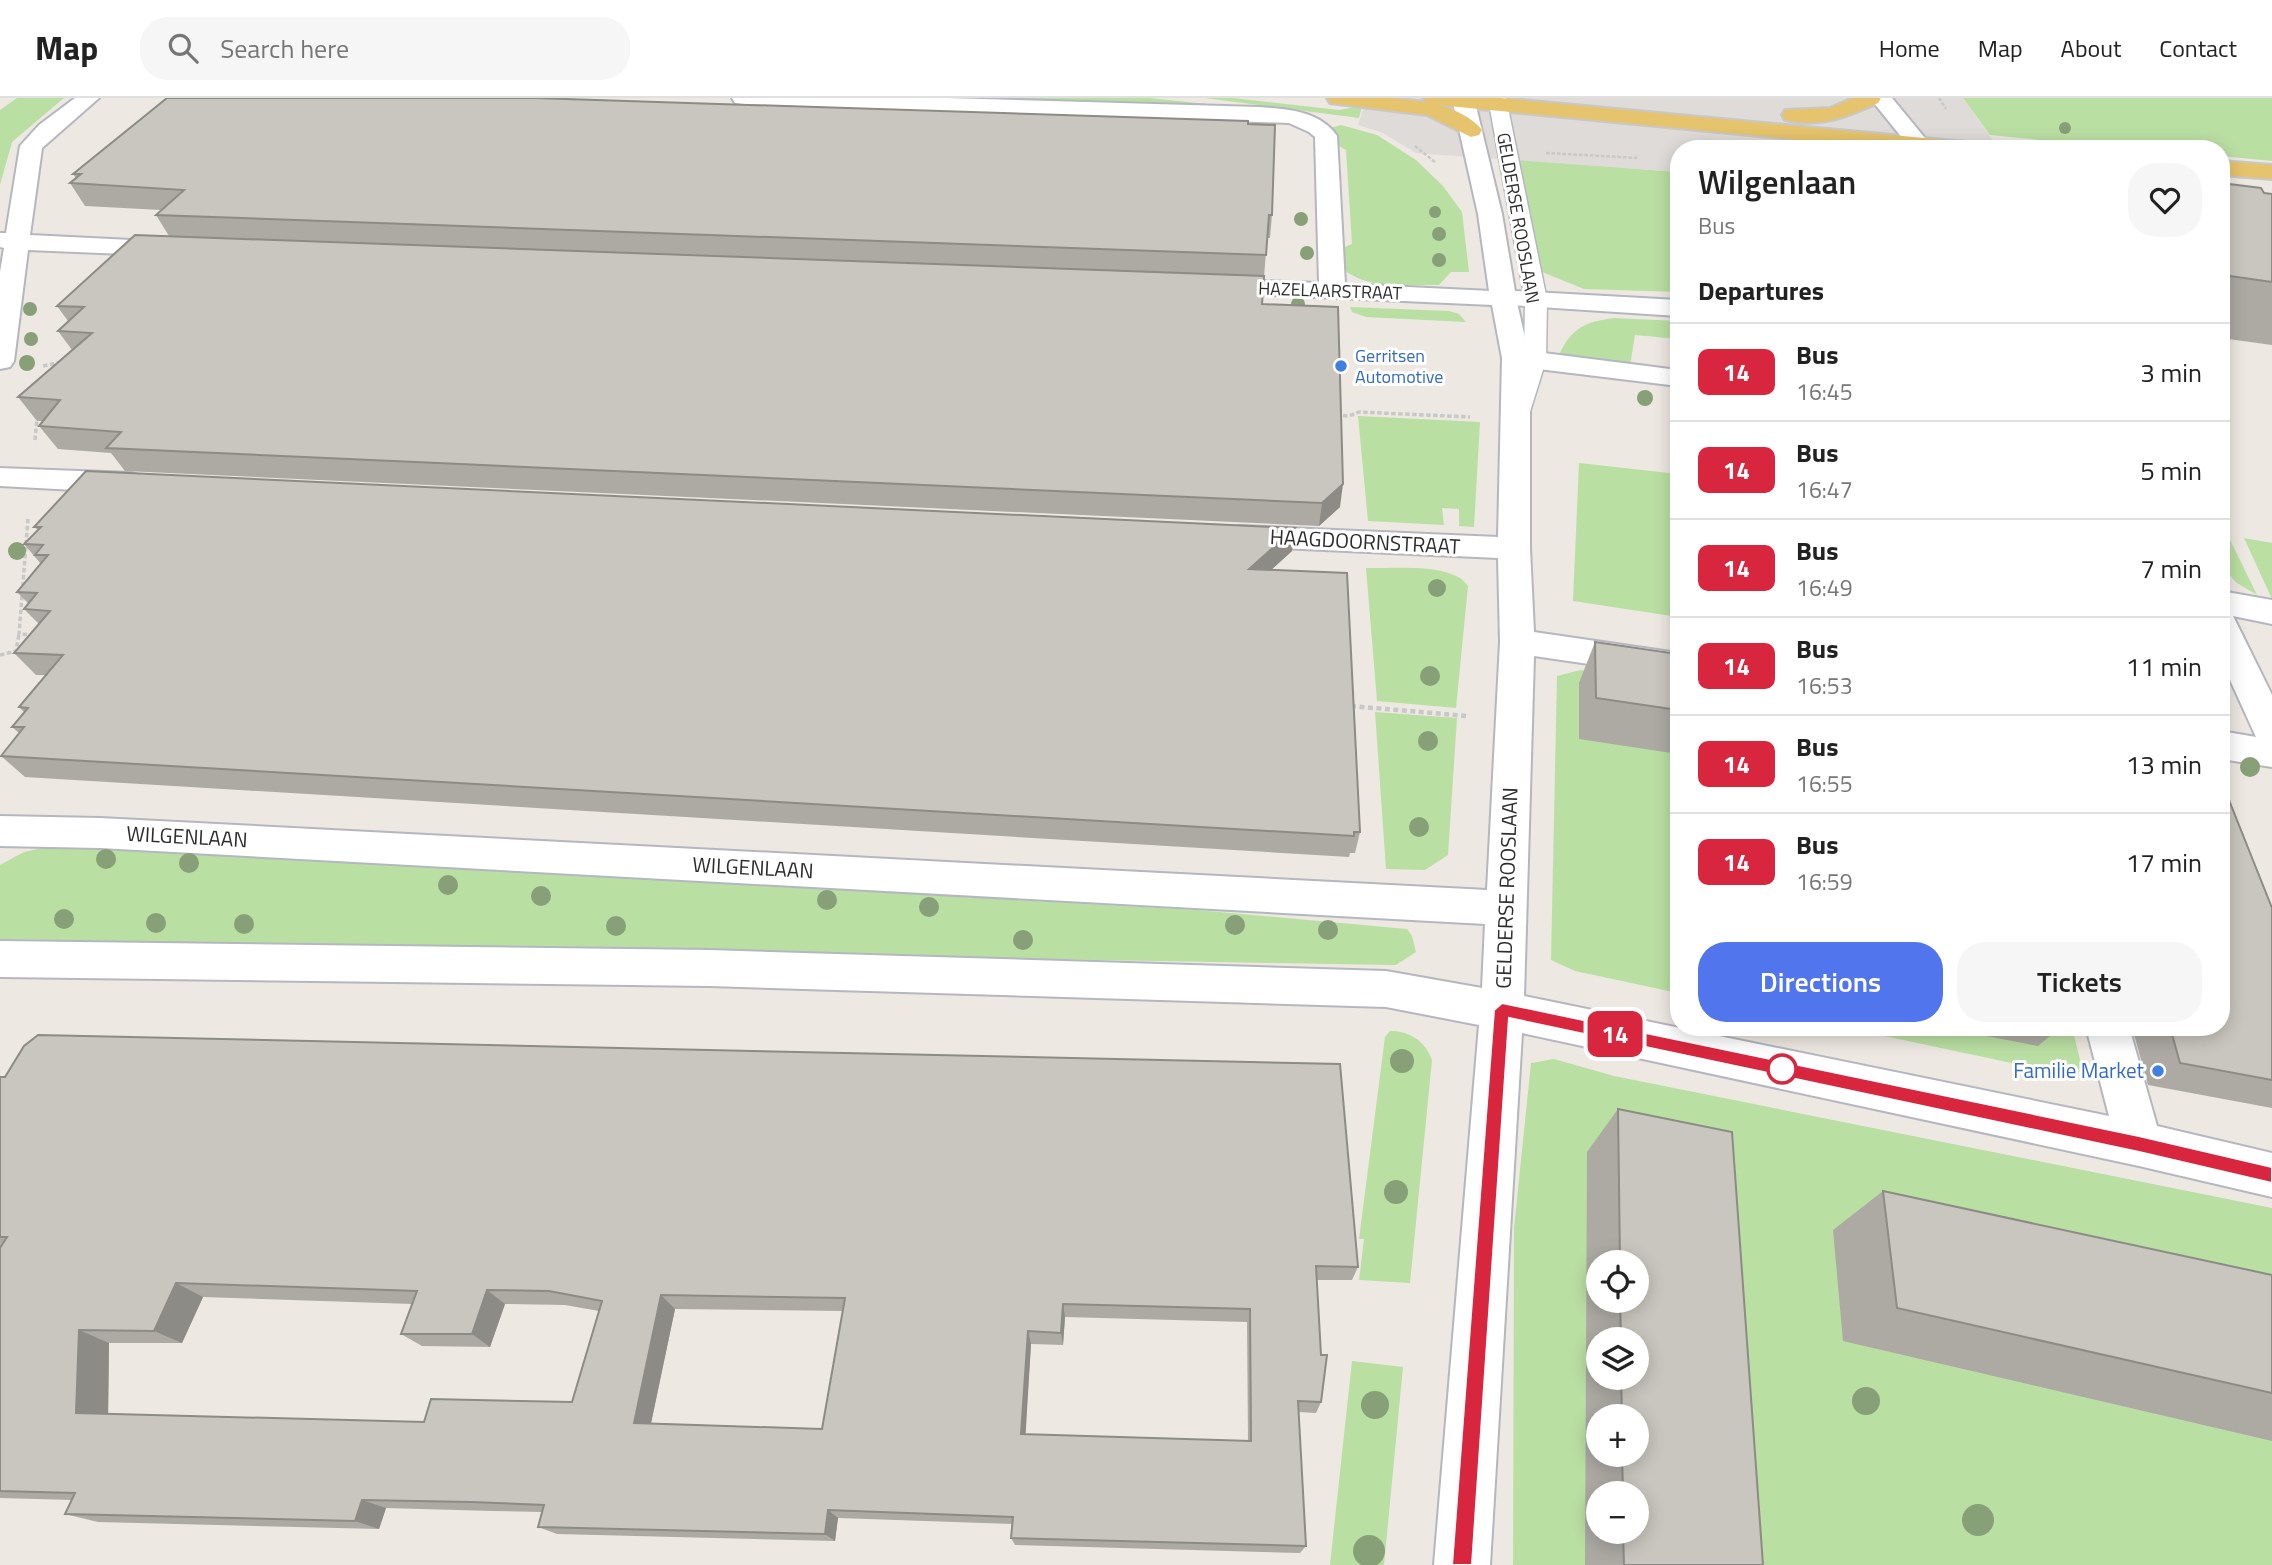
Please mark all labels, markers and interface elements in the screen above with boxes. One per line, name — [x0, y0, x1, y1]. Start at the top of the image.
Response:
search box — [140, 17, 630, 80]
text: Map — [35, 23, 98, 73]
icon: search — [164, 29, 202, 67]
text: Search here — [220, 29, 349, 68]
text: Home — [1879, 30, 1940, 66]
text: Map — [1978, 30, 2023, 66]
text: About — [2061, 30, 2121, 66]
text: Contact — [2159, 30, 2237, 66]
street label: GELDERSE ROOSLAAN — [1490, 130, 1547, 305]
text: Wilgenlaan — [1698, 157, 1856, 207]
button: heart — [2128, 163, 2202, 237]
text: Bus — [1698, 208, 1735, 243]
text: Departures — [1698, 271, 1824, 310]
street label: HAZELAARSTRAAT — [1258, 274, 1403, 307]
text: Bus — [1796, 335, 1838, 374]
place label: Gerritsen Automotive — [1355, 342, 1443, 390]
text: 3 min — [2140, 353, 2202, 392]
text: 14 — [1723, 354, 1750, 390]
marker: Gerritsen Automotive — [1333, 358, 1349, 374]
text: 16:45 — [1796, 374, 1853, 409]
text: Bus — [1796, 433, 1838, 472]
text: 5 min — [2140, 451, 2202, 490]
text: 14 — [1723, 452, 1750, 488]
text: 16:47 — [1796, 472, 1853, 507]
street label: HAAGDOORNSTRAAT — [1269, 520, 1461, 562]
text: Bus — [1796, 531, 1838, 570]
text: 7 min — [2140, 549, 2202, 588]
text: 14 — [1723, 550, 1750, 586]
text: 16:49 — [1796, 570, 1853, 605]
text: Bus — [1796, 629, 1838, 668]
text: 11 min — [2126, 647, 2202, 686]
text: 14 — [1723, 648, 1750, 684]
text: 16:53 — [1796, 668, 1853, 703]
text: Bus — [1796, 727, 1838, 766]
text: 13 min — [2126, 745, 2202, 784]
text: 14 — [1723, 746, 1750, 782]
text: 16:55 — [1796, 766, 1853, 801]
street label: GELDERSE ROOSLAAN — [1486, 787, 1526, 989]
street label: WILGENLAAN — [126, 817, 249, 855]
text: Bus — [1796, 825, 1838, 864]
text: 17 min — [2126, 843, 2202, 882]
text: 14 — [1723, 844, 1750, 880]
street label: WILGENLAAN — [692, 848, 815, 886]
text: 16:59 — [1796, 864, 1853, 899]
button: Directions — [1698, 942, 1943, 1022]
button: Tickets — [1957, 942, 2202, 1022]
line badge: 14 — [1584, 1011, 1646, 1057]
text: 14 — [1602, 1016, 1628, 1052]
unlabelled marker — [1767, 1054, 1797, 1084]
place label: Familie Market — [2013, 1054, 2145, 1086]
marker: Familie Market — [2150, 1063, 2166, 1079]
map controls — [1586, 1250, 1649, 1544]
button: locate — [1586, 1250, 1649, 1313]
button: layers — [1586, 1327, 1649, 1390]
button: + — [1586, 1404, 1649, 1467]
button: − — [1586, 1481, 1649, 1544]

